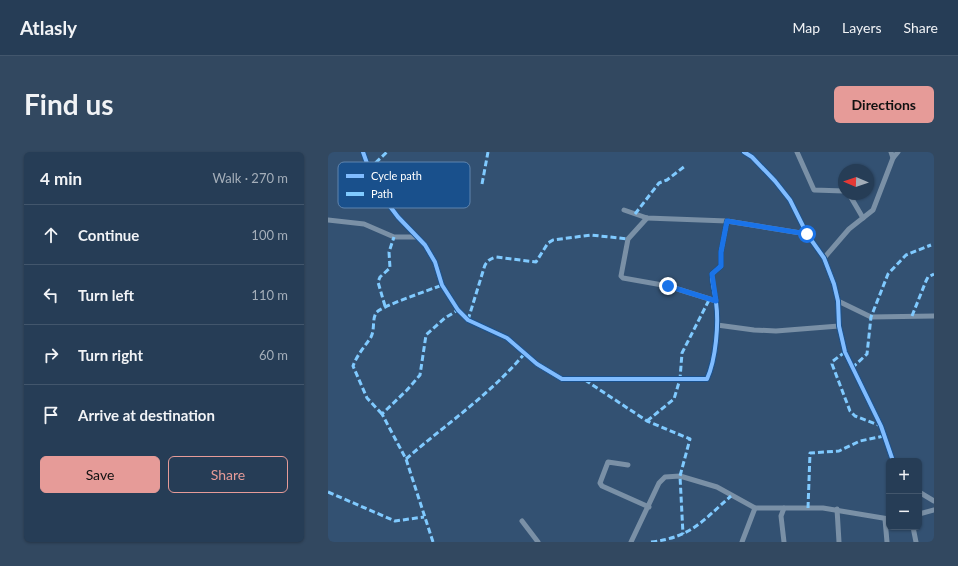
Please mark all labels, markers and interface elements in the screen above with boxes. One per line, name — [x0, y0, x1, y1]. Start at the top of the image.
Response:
text: Atlasly — [20, 16, 77, 39]
text: Map — [792, 19, 820, 36]
text: Layers — [842, 19, 882, 36]
text: Share — [904, 19, 938, 36]
button: Directions — [834, 86, 934, 123]
text: Find us — [24, 87, 114, 121]
legend — [338, 162, 470, 208]
north arrow — [838, 164, 874, 200]
text: 4 min — [40, 168, 82, 189]
text: Cycle path — [371, 169, 422, 182]
text: Walk · 270 m — [212, 170, 288, 186]
text: Path — [371, 187, 393, 200]
icon: ahead — [40, 224, 62, 246]
route start — [798, 225, 816, 243]
text: Continue — [78, 226, 139, 244]
text: 100 m — [251, 227, 288, 243]
route end — [659, 277, 677, 295]
icon: left — [40, 284, 62, 306]
text: Turn left — [78, 286, 134, 304]
text: 110 m — [251, 287, 288, 303]
icon: right — [40, 344, 62, 366]
text: Turn right — [78, 346, 143, 364]
text: 60 m — [259, 347, 288, 363]
icon: arrive — [40, 404, 62, 426]
text: Arrive at destination — [78, 406, 215, 424]
button: Save — [40, 456, 160, 493]
button: Share — [168, 456, 288, 493]
map controls — [886, 458, 922, 530]
button: + — [886, 458, 922, 494]
button: − — [886, 494, 922, 530]

